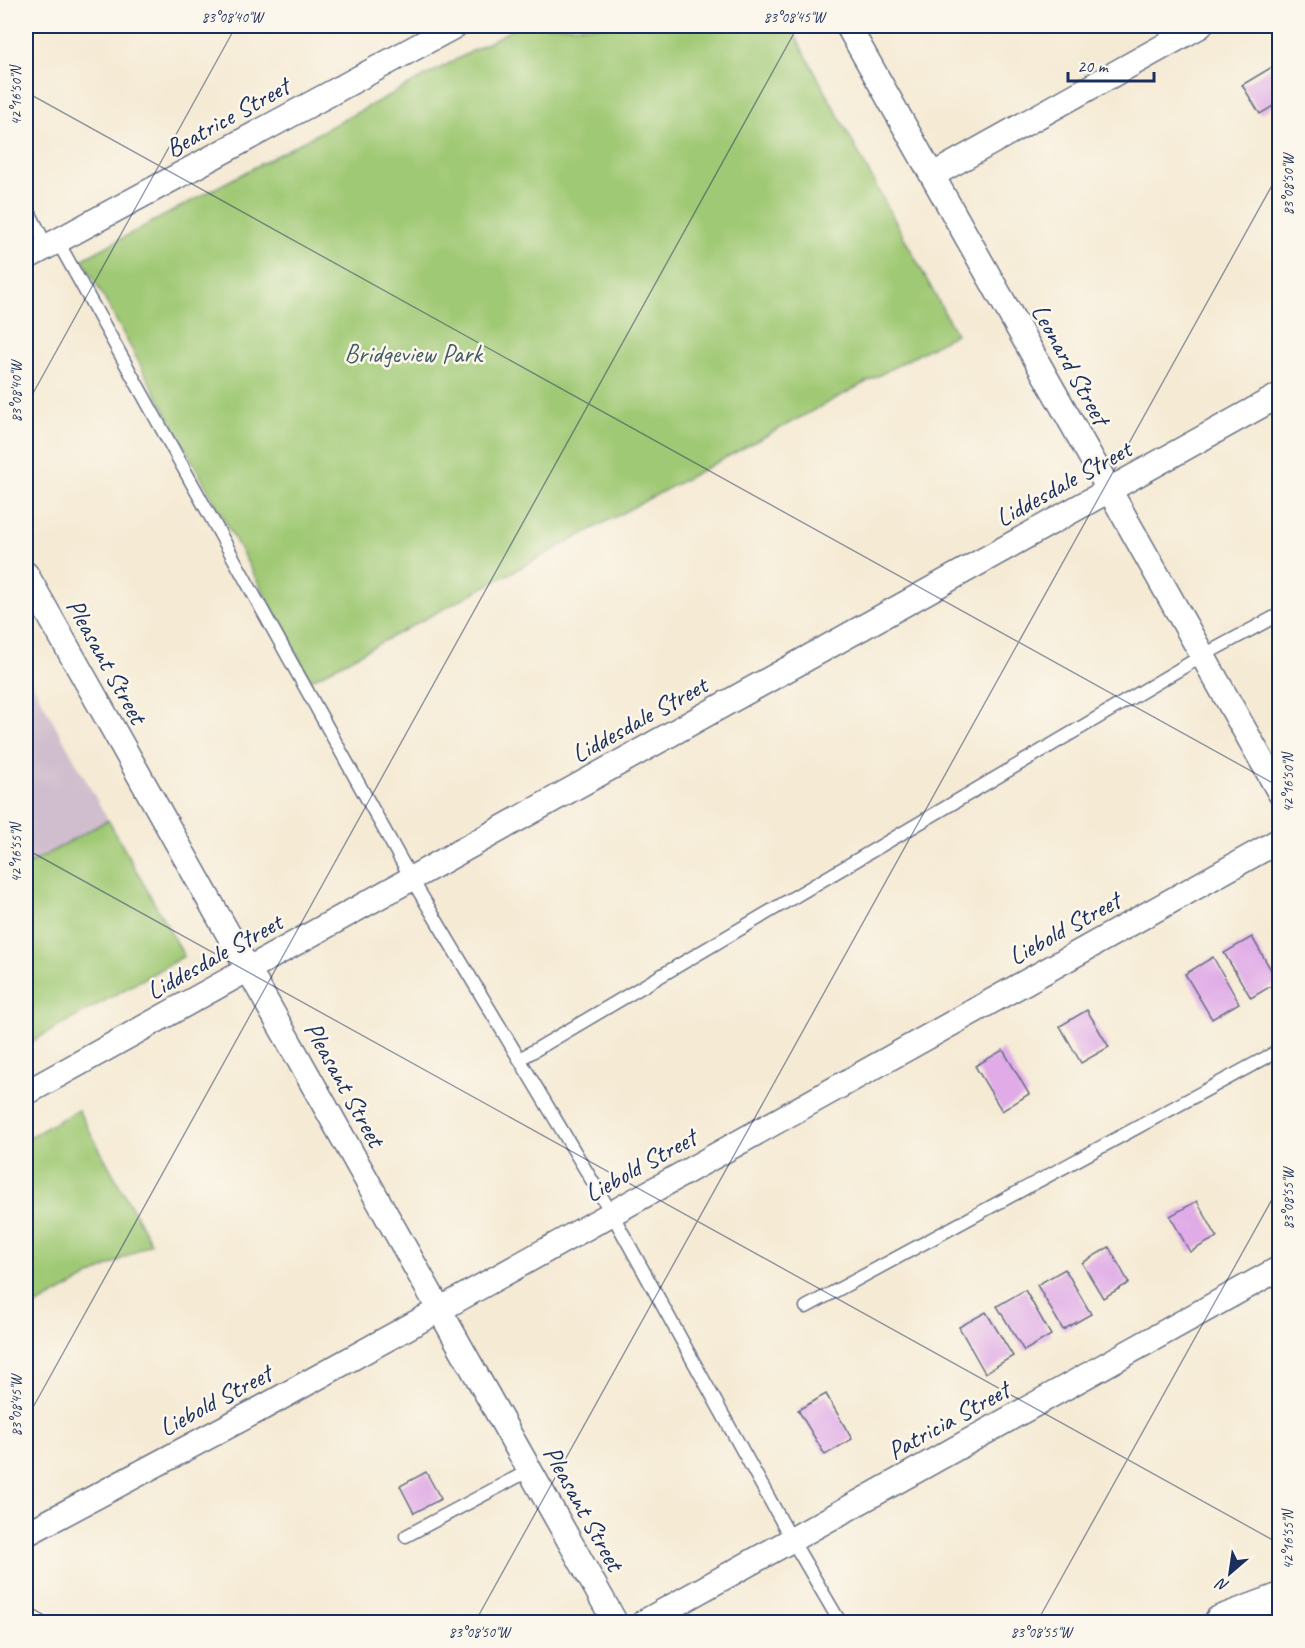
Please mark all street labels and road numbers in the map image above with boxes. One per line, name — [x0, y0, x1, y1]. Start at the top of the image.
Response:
street label: Beatrice Street — [160, 68, 298, 165]
street label: Leonard Street — [1024, 298, 1119, 434]
street label: Liddesdale Street — [990, 431, 1139, 534]
street label: Pleasant Street — [59, 593, 156, 732]
street label: Liddesdale Street — [566, 667, 715, 770]
street label: Liebold Street — [1003, 883, 1129, 973]
street label: Liddesdale Street — [141, 904, 290, 1007]
street label: Pleasant Street — [297, 1016, 394, 1155]
street label: Liebold Street — [579, 1120, 705, 1210]
street label: Liebold Street — [153, 1355, 280, 1444]
street label: Patricia Street — [882, 1372, 1018, 1467]
street label: Pleasant Street — [536, 1440, 633, 1579]

